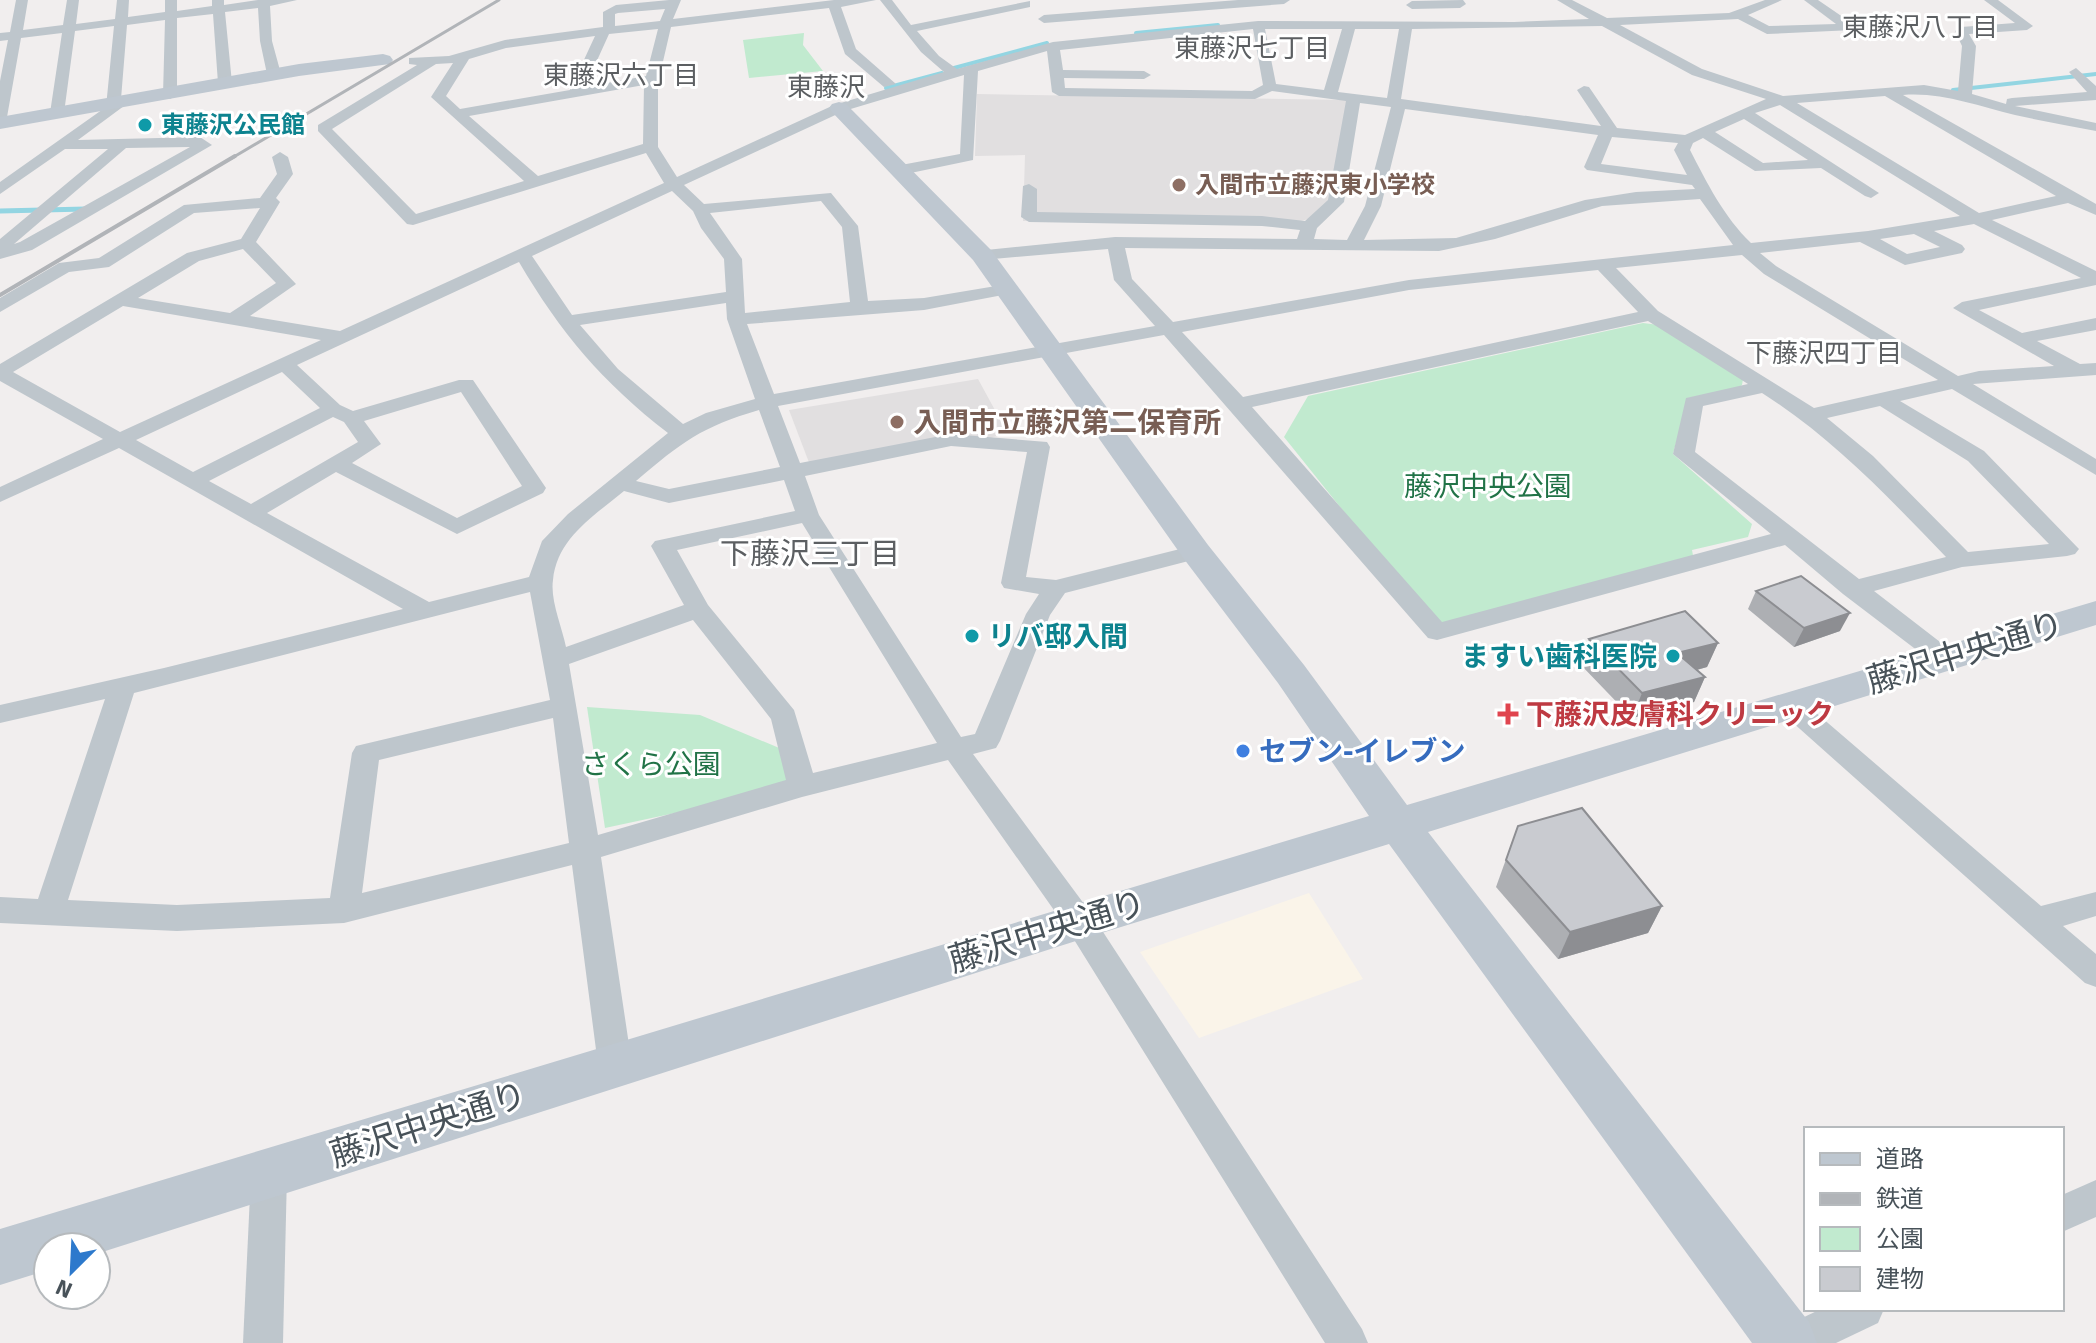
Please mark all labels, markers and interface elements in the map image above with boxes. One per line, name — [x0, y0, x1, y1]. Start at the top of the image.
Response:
district label: 東藤沢八丁目 — [1842, 12, 1998, 44]
district label: 東藤沢七丁目 — [1174, 33, 1330, 65]
district label: 東藤沢六丁目 — [543, 60, 699, 92]
district label: 東藤沢 — [787, 72, 865, 104]
place label: 東藤沢公民館 — [161, 110, 305, 140]
marker: 東藤沢公民館 — [136, 116, 154, 134]
place label: 入間市立藤沢東小学校 — [1195, 170, 1435, 200]
marker: 入間市立藤沢東小学校 — [1170, 176, 1188, 194]
district label: 下藤沢四丁目 — [1746, 338, 1902, 370]
place label: 入間市立藤沢第二保育所 — [913, 406, 1221, 440]
marker: 入間市立藤沢第二保育所 — [888, 413, 906, 431]
park label: 藤沢中央公園 — [1404, 470, 1572, 504]
district label: 下藤沢三丁目 — [720, 536, 900, 573]
street label: 藤沢中央通り — [1862, 603, 2069, 703]
place label: リバ邸入間 — [988, 620, 1128, 654]
marker: リバ邸入間 — [963, 627, 981, 645]
place label: ますい歯科医院 — [1461, 640, 1657, 674]
marker: ますい歯科医院 — [1664, 647, 1682, 665]
place label: 下藤沢皮膚科クリニック — [1526, 698, 1834, 732]
marker: 下藤沢皮膚科クリニック — [1497, 703, 1519, 725]
place label: セブン-イレブン — [1259, 735, 1466, 769]
marker: セブン-イレブン — [1234, 742, 1252, 760]
park label: さくら公園 — [581, 748, 721, 782]
street label: 藤沢中央通り — [944, 882, 1151, 982]
street label: 藤沢中央通り — [325, 1073, 532, 1176]
legend — [1804, 1127, 2064, 1311]
text: 道路 — [1876, 1144, 1924, 1174]
text: 鉄道 — [1876, 1184, 1924, 1214]
text: 公園 — [1876, 1224, 1924, 1254]
north arrow — [32, 1231, 112, 1311]
text: 建物 — [1876, 1264, 1924, 1294]
text: N — [52, 1273, 77, 1304]

